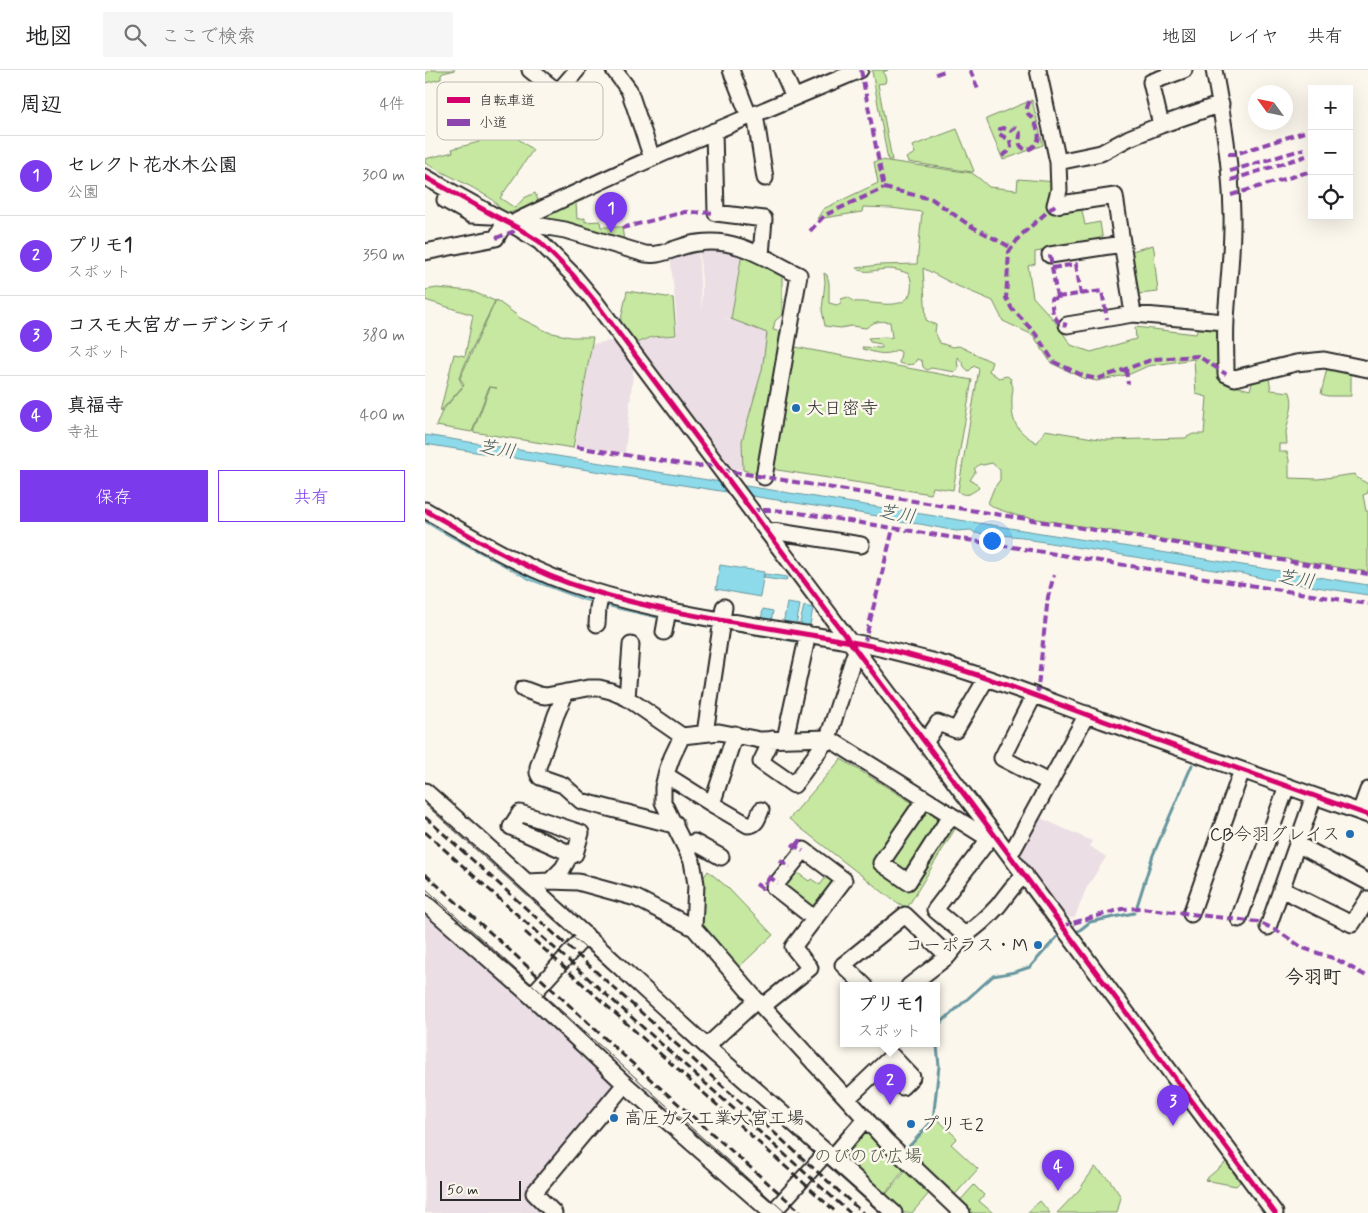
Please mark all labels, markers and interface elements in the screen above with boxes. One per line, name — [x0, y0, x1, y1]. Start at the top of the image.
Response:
search box — [103, 12, 453, 57]
icon: search — [121, 21, 149, 49]
text: 地図 — [25, 22, 73, 53]
text: ここで検索 — [161, 24, 256, 49]
text: 地図 — [1162, 25, 1198, 49]
text: レイヤ — [1226, 25, 1279, 49]
text: 共有 — [1307, 25, 1343, 49]
legend — [437, 82, 603, 140]
north arrow — [1248, 85, 1293, 130]
map controls — [1308, 85, 1353, 220]
button: + — [1308, 85, 1353, 130]
text: 周辺 — [20, 91, 62, 119]
text: 自転車道 — [479, 92, 535, 110]
text: 4件 — [380, 94, 405, 115]
text: 小道 — [479, 114, 507, 132]
button: − — [1308, 130, 1353, 175]
text: セレクト花水木公園 — [67, 153, 238, 178]
text: 1 — [32, 165, 40, 186]
text: 300 m — [362, 165, 405, 186]
button: locate — [1308, 175, 1353, 220]
text: 公園 — [67, 182, 99, 203]
pin: 1 — [595, 192, 627, 233]
text: プリモ1 — [67, 233, 133, 258]
text: 2 — [32, 245, 40, 266]
text: 350 m — [363, 245, 405, 266]
text: スポット — [67, 262, 131, 283]
text: コスモ大宮ガーデンシティ — [67, 313, 293, 338]
text: 3 — [32, 325, 40, 346]
text: 380 m — [362, 325, 405, 346]
text: スポット — [67, 342, 131, 363]
text: 真福寺 — [67, 393, 124, 418]
place label: 大日密寺 — [806, 397, 878, 421]
marker: 大日密寺 — [790, 402, 802, 414]
text: 4 — [31, 405, 41, 426]
text: 400 m — [360, 405, 405, 426]
text: 寺社 — [67, 422, 99, 443]
water label: 芝川 — [476, 434, 517, 465]
button: 保存 — [20, 470, 208, 522]
button: 共有 — [218, 470, 405, 522]
water label: 芝川 — [876, 499, 917, 530]
your location — [979, 528, 1005, 554]
water label: 芝川 — [1275, 564, 1316, 595]
place label: CB今羽グレイス — [1210, 823, 1340, 847]
marker: CB今羽グレイス — [1344, 828, 1356, 840]
place label: コーポラス・M — [905, 934, 1028, 958]
marker: コーポラス・M — [1032, 939, 1044, 951]
district label: 今羽町 — [1284, 965, 1342, 990]
popup — [840, 982, 940, 1047]
text: プリモ1 — [857, 992, 923, 1017]
text: スポット — [857, 1021, 921, 1042]
pin: 2 — [874, 1064, 906, 1105]
pin: 3 — [1157, 1085, 1189, 1126]
place label: 高圧ガス工業大宮工場 — [624, 1107, 804, 1131]
marker: 高圧ガス工業大宮工場 — [608, 1112, 620, 1124]
place label: プリモ2 — [921, 1113, 984, 1137]
marker: プリモ2 — [905, 1118, 917, 1130]
park label: のびのび広場 — [814, 1145, 922, 1169]
pin: 4 — [1042, 1150, 1074, 1191]
scale bar — [440, 1178, 521, 1201]
text: 50 m — [447, 1181, 478, 1199]

